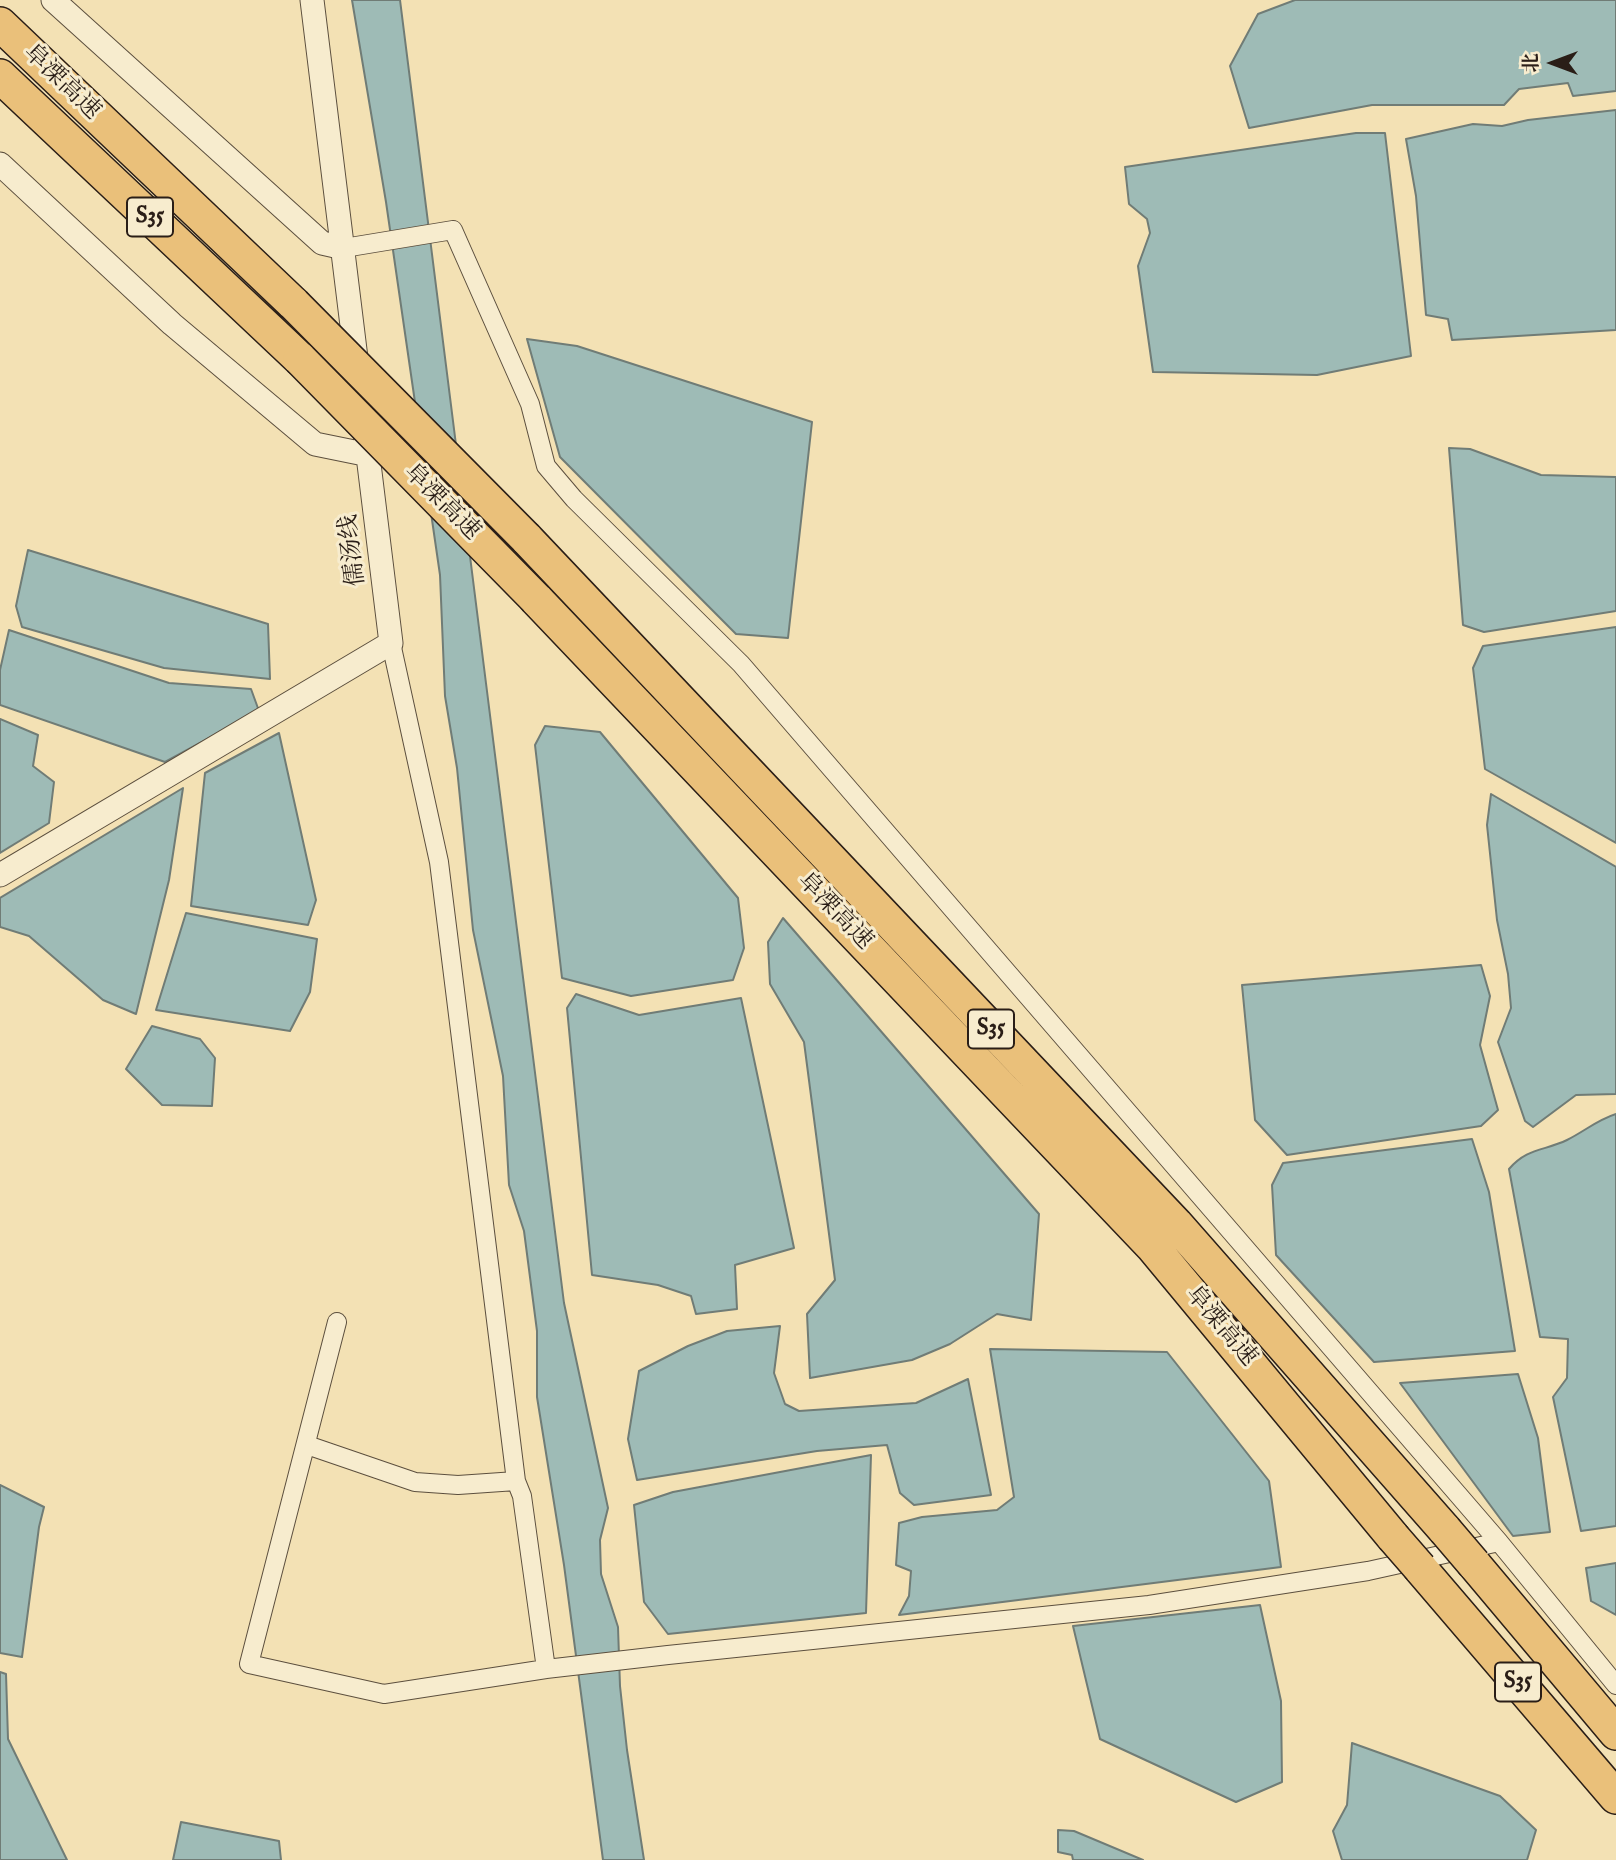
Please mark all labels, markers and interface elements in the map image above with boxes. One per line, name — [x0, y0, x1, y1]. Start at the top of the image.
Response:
north arrow — [1518, 28, 1588, 98]
street label: 阜溧高速 — [16, 39, 106, 127]
text: 北 — [1520, 54, 1544, 73]
road number: S35 — [127, 198, 173, 236]
street label: 阜溧高速 — [397, 459, 485, 547]
street label: 儒汤线 — [335, 513, 373, 587]
street label: 阜溧高速 — [790, 867, 878, 957]
road number: S35 — [968, 1010, 1014, 1048]
street label: 阜溧高速 — [1178, 1281, 1262, 1373]
road number: S35 — [1495, 1662, 1541, 1702]

